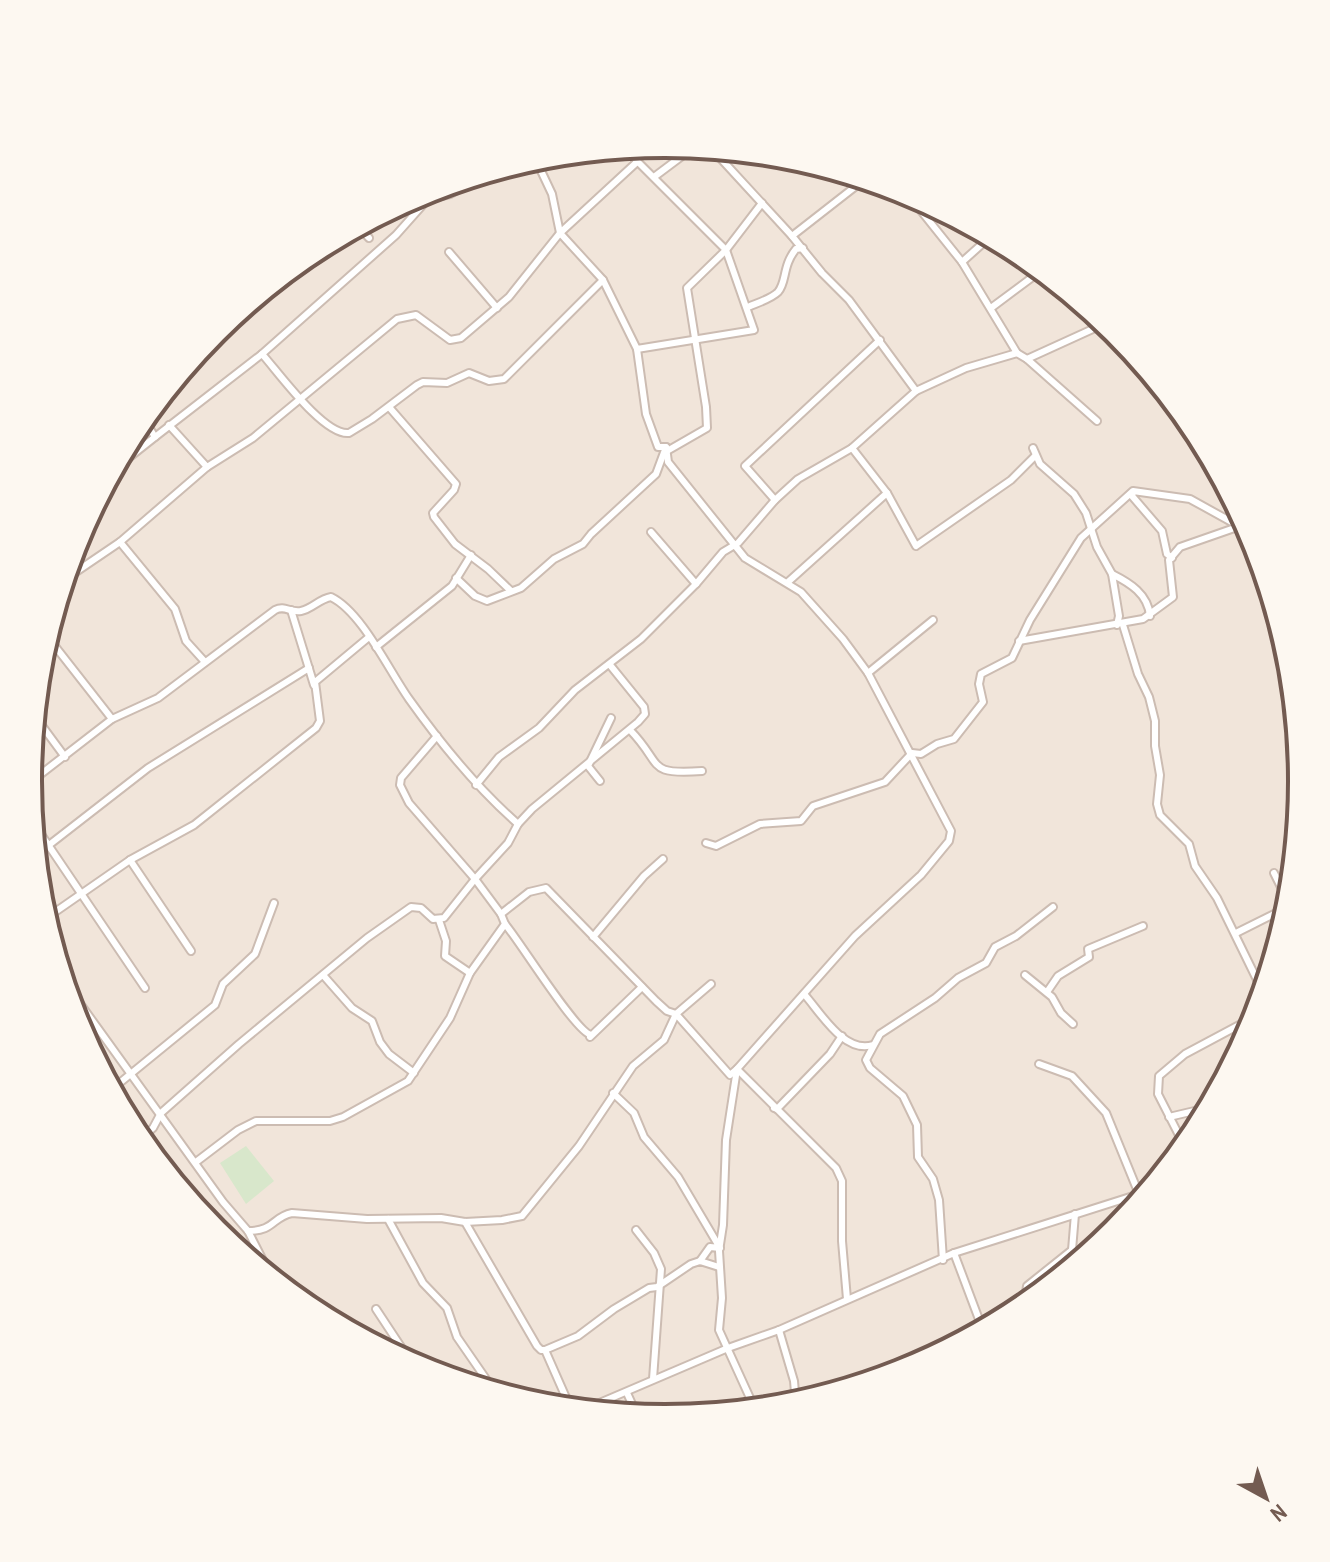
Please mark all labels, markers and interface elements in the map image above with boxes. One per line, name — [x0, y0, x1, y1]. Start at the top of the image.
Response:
north arrow — [1226, 1458, 1306, 1538]
text: N — [1264, 1498, 1293, 1529]

